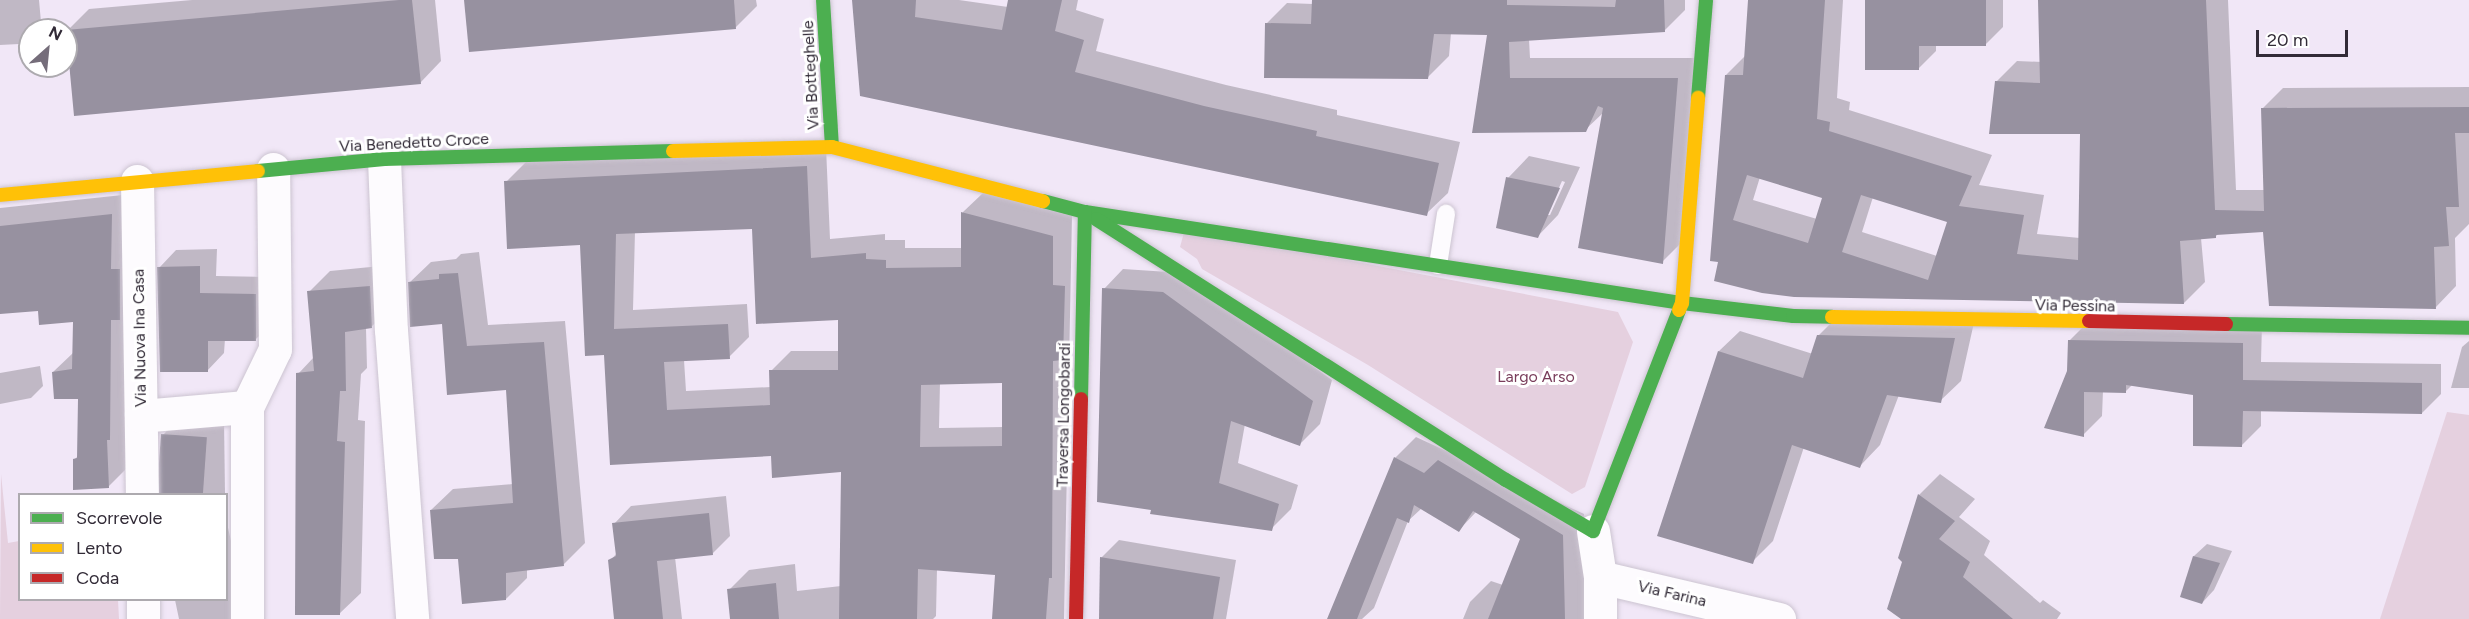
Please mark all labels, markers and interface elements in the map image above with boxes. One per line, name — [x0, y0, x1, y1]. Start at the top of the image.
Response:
north arrow — [18, 18, 78, 78]
scale bar — [2259, 18, 2350, 56]
street label: Via Botteghelle — [799, 20, 823, 130]
text: N — [46, 22, 65, 45]
text: 20 m — [2267, 29, 2308, 51]
street label: Via Benedetto Croce — [339, 129, 489, 157]
street label: Via Nuova Ina Casa — [129, 269, 151, 407]
street label: Via Pessina — [2035, 296, 2115, 316]
street label: Traversa Longobardi — [1053, 343, 1075, 487]
park label: Largo Arso — [1497, 367, 1575, 387]
legend — [18, 493, 228, 601]
text: Scorrevole — [76, 507, 162, 529]
text: Lento — [76, 537, 122, 559]
text: Coda — [76, 567, 119, 589]
street label: Via Farina — [1636, 577, 1708, 611]

